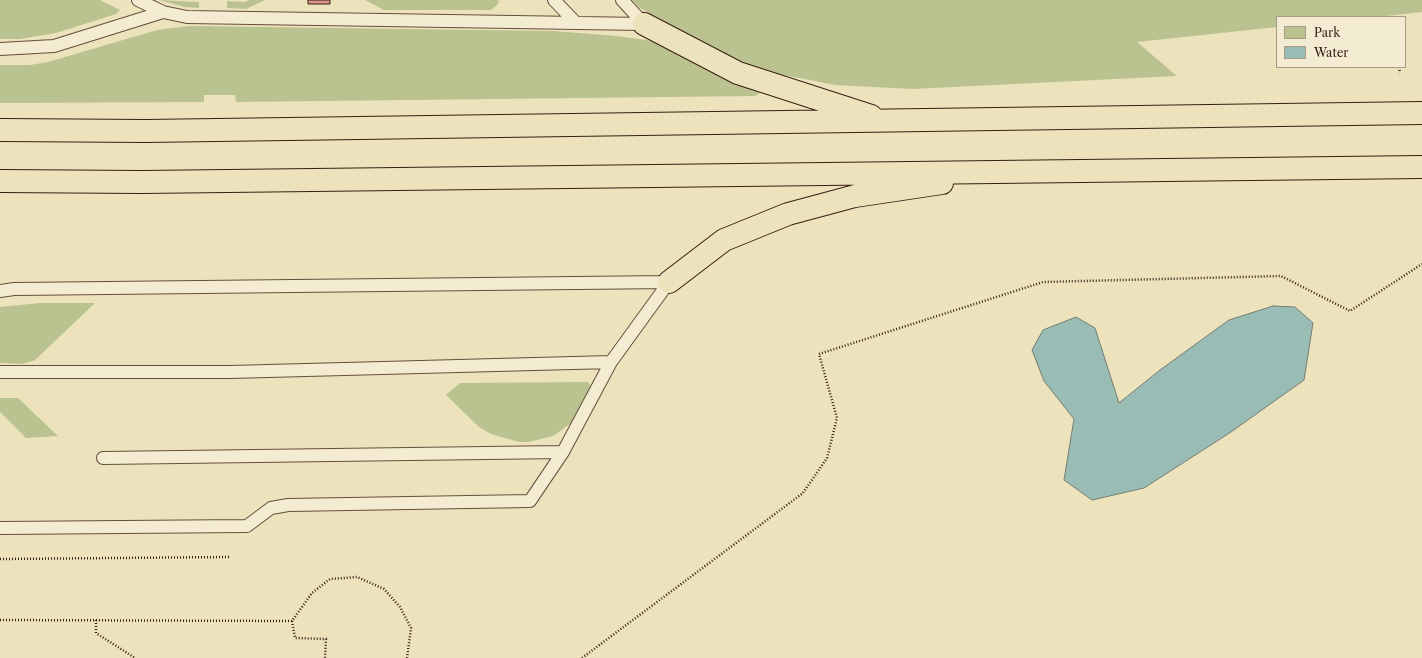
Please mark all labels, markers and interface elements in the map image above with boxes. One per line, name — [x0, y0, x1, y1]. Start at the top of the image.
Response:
legend — [1276, 16, 1406, 68]
text: Park — [1314, 25, 1340, 40]
text: Water — [1314, 45, 1348, 60]

